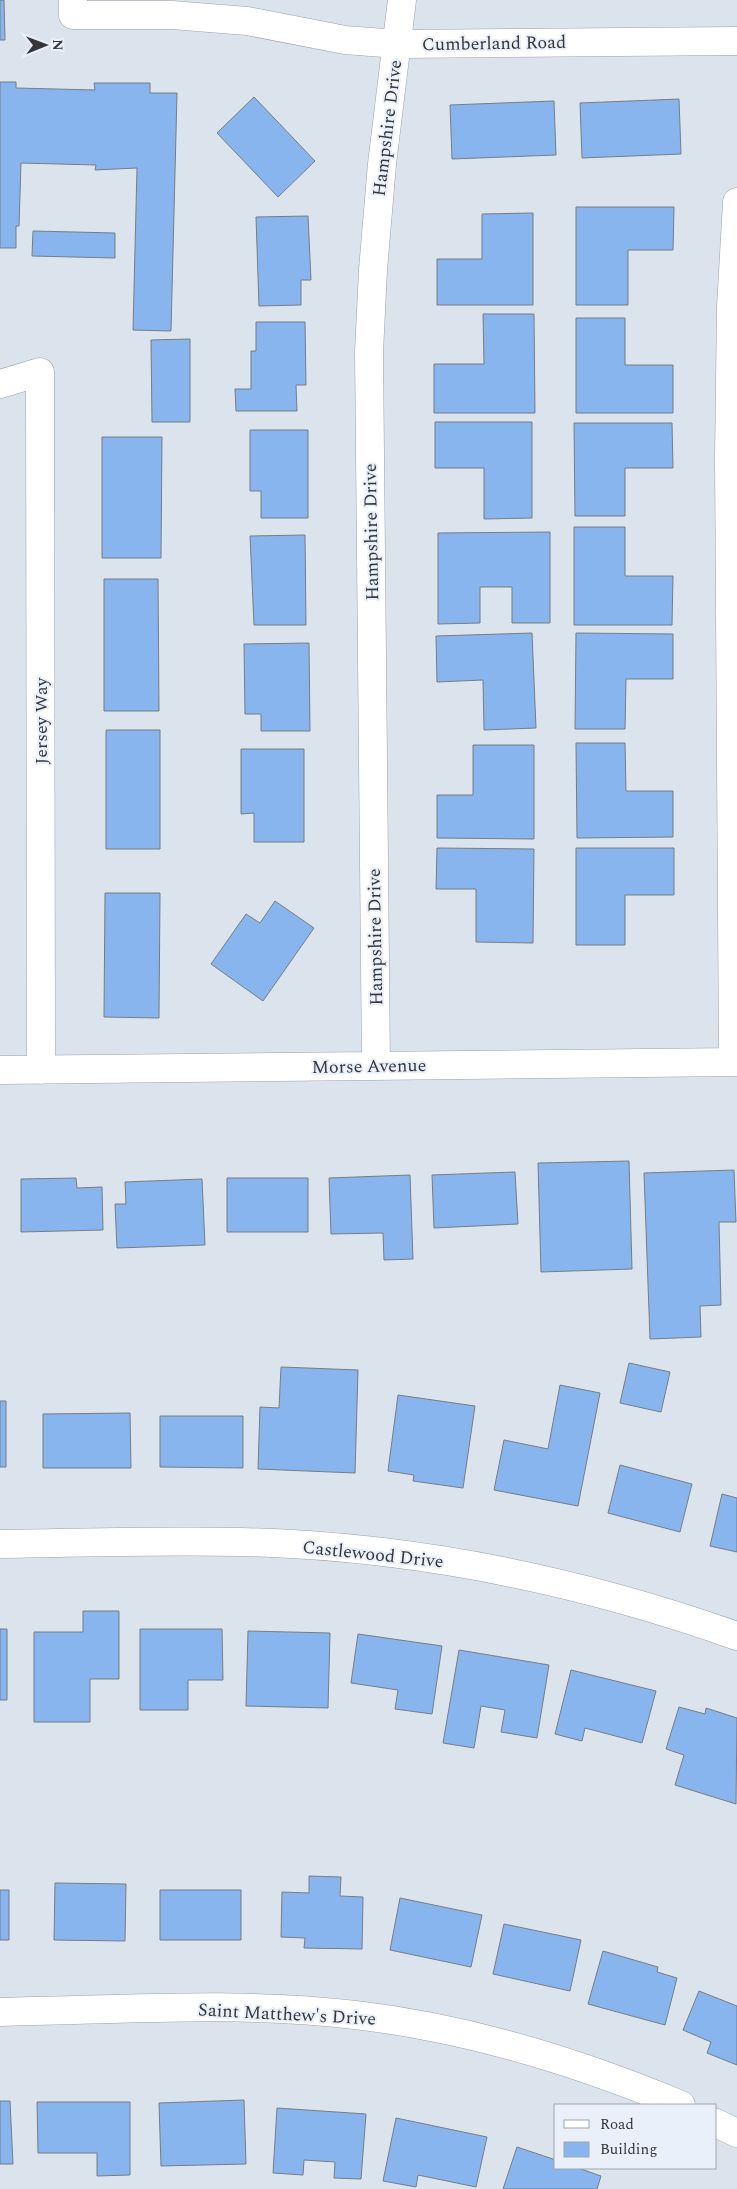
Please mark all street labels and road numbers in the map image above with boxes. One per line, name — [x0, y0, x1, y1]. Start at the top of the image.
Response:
street label: Cumberland Road — [422, 29, 566, 58]
street label: Hampshire Drive — [366, 58, 409, 198]
street label: Hampshire Drive — [357, 463, 386, 601]
street label: Jersey Way — [28, 676, 55, 764]
street label: Hampshire Drive — [361, 868, 390, 1006]
street label: Morse Avenue — [312, 1052, 427, 1081]
street label: Castlewood Drive — [301, 1534, 445, 1575]
street label: Saint Matthew's Drive — [197, 1996, 377, 2033]

